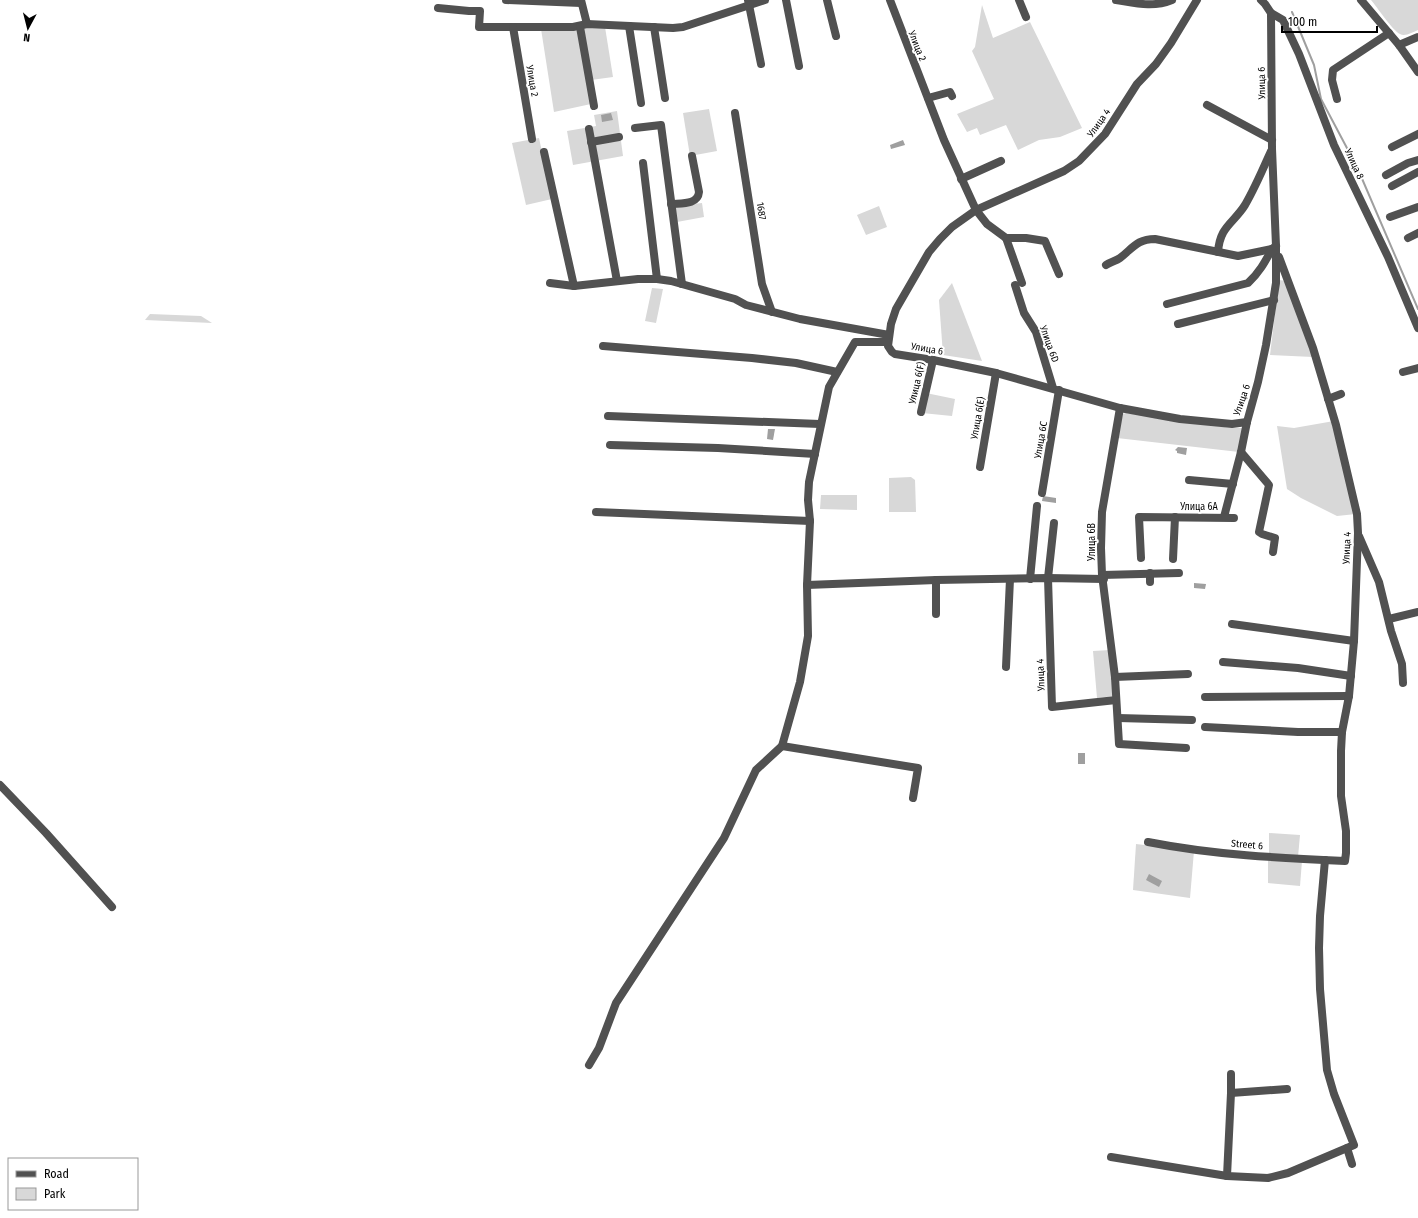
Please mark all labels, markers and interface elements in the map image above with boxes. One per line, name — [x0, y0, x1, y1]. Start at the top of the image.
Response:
north arrow — [8, 8, 48, 48]
scale bar — [1282, 8, 1377, 34]
text: 100 m — [1288, 15, 1317, 29]
street label: Улица 2 — [905, 28, 929, 64]
text: N — [23, 31, 31, 44]
street label: Улица 2 — [523, 63, 541, 98]
street label: Улица 6 — [1256, 67, 1268, 100]
street label: Улица 4 — [1084, 106, 1113, 140]
street label: Улица 8 — [1341, 146, 1366, 181]
street label: 1687 — [754, 201, 768, 221]
street label: Улица 6D — [1036, 323, 1061, 364]
street label: Улица 6 — [909, 340, 944, 358]
street label: Улица 6(F) — [905, 361, 928, 406]
street label: Улица 6 — [1231, 383, 1253, 418]
street label: Улица 6(E) — [967, 396, 988, 441]
street label: Улица 6C — [1032, 421, 1050, 460]
street label: Улица 6A — [1179, 501, 1219, 513]
street label: Улица 6B — [1086, 523, 1098, 562]
street label: Улица 4 — [1340, 532, 1354, 565]
street label: Улица 4 — [1034, 659, 1048, 692]
street label: Street 6 — [1231, 838, 1263, 852]
legend — [8, 1158, 138, 1210]
text: Road — [44, 1167, 69, 1181]
text: Park — [44, 1187, 66, 1201]

